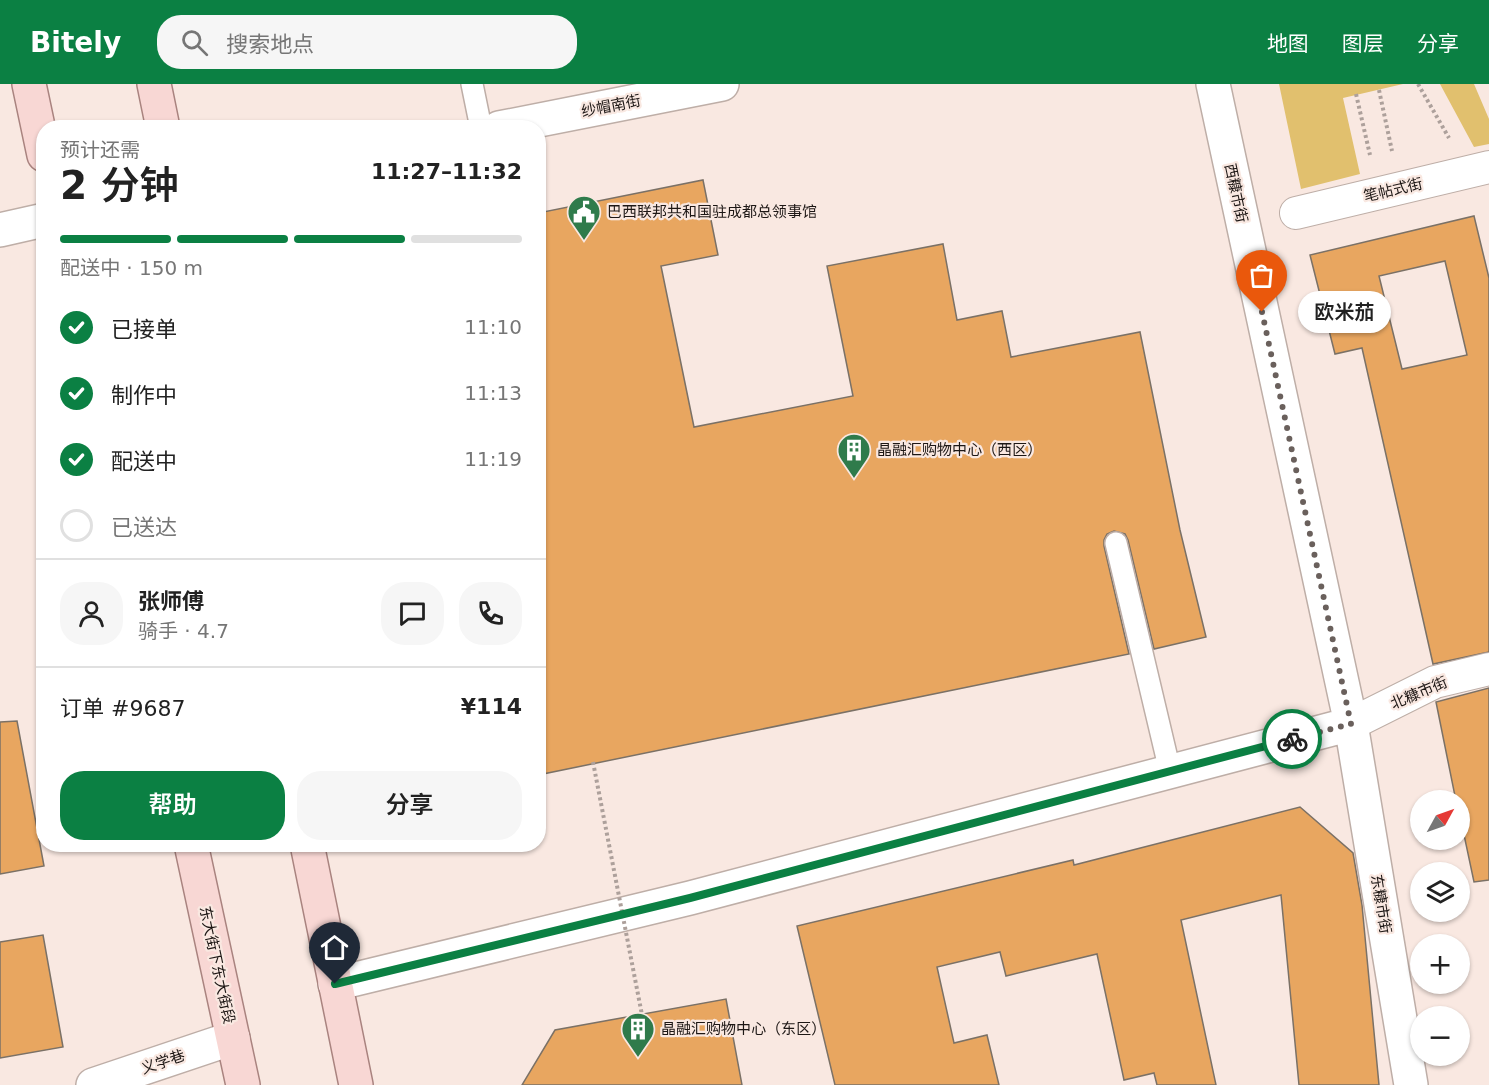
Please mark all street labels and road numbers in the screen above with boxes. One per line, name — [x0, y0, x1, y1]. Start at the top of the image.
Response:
street label: 纱帽南街 — [580, 91, 642, 121]
street label: 西糠市街 — [1221, 162, 1251, 224]
street label: 笔帖式街 — [1362, 174, 1424, 206]
street label: 北糠市街 — [1388, 673, 1450, 713]
street label: 东糠市街 — [1367, 873, 1395, 935]
street label: 东大街下东大街段 — [196, 904, 238, 1026]
street label: 义学巷 — [139, 1046, 187, 1078]

